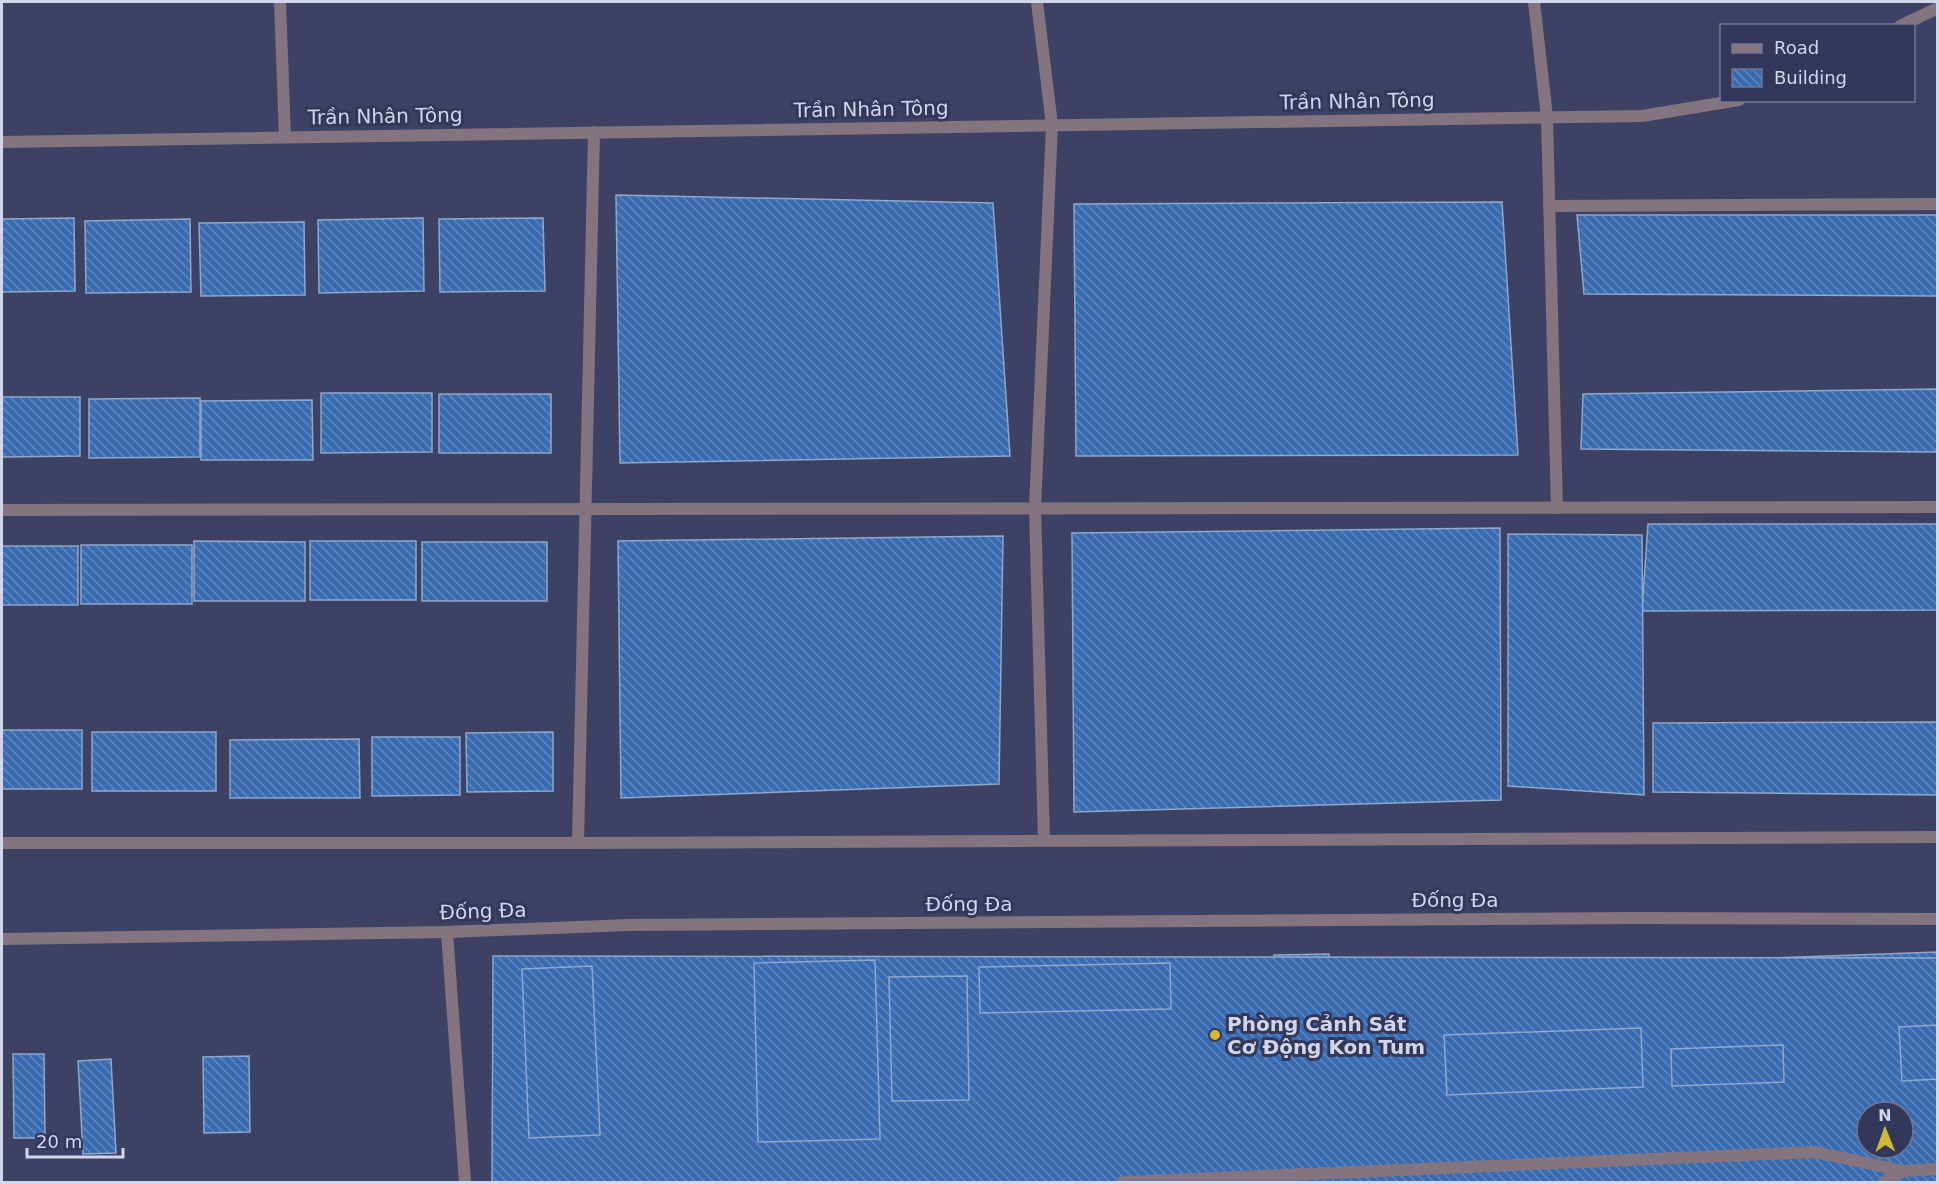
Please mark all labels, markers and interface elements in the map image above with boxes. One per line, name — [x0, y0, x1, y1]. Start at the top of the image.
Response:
legend — [1720, 24, 1915, 102]
text: Road — [1774, 37, 1819, 58]
text: Building — [1774, 67, 1847, 88]
street label: Trần Nhân Tông — [1278, 88, 1435, 114]
street label: Trần Nhân Tông — [792, 96, 949, 122]
street label: Trần Nhân Tông — [306, 103, 463, 129]
street label: Đống Đa — [1411, 888, 1499, 912]
street label: Đống Đa — [925, 892, 1013, 916]
street label: Đống Đa — [439, 897, 527, 925]
place label: Phòng Cảnh Sát Cơ Động Kon Tum — [1227, 1012, 1425, 1059]
marker: Phòng Cảnh Sát Cơ Động Kon Tum — [1208, 1028, 1222, 1042]
north arrow — [1855, 1100, 1915, 1160]
text: N — [1878, 1106, 1892, 1125]
scale bar — [27, 1121, 123, 1159]
text: 20 m — [36, 1131, 82, 1152]

